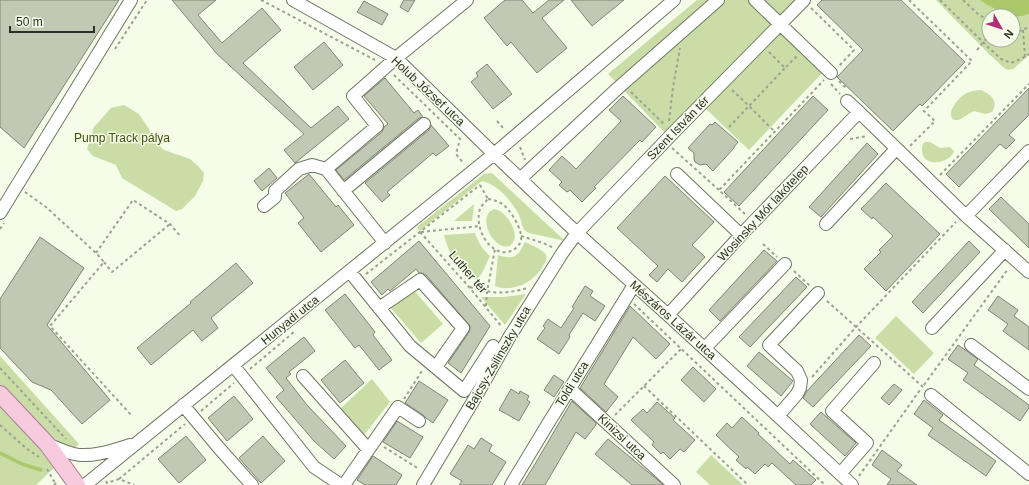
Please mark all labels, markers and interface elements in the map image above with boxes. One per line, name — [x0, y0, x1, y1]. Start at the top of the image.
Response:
scale bar — [10, 8, 94, 34]
north arrow — [981, 8, 1021, 48]
text: 50 m — [16, 15, 43, 29]
text: N — [1002, 27, 1016, 41]
street label: Holub József utca — [388, 53, 468, 129]
street label: Szent István tér — [644, 93, 712, 163]
park label: Pump Track pálya — [74, 131, 170, 145]
street label: Wosinsky Mór lakótelep — [715, 162, 811, 264]
street label: Luther tér — [446, 248, 490, 296]
street label: Mészáros Lázár utca — [627, 278, 719, 363]
street label: Hunyadi utca — [258, 292, 322, 347]
street label: Bajcsy-Zsilinszky utca — [463, 303, 534, 412]
street label: Toldi utca — [553, 359, 592, 409]
street label: Kinizsi utca — [595, 411, 649, 463]

